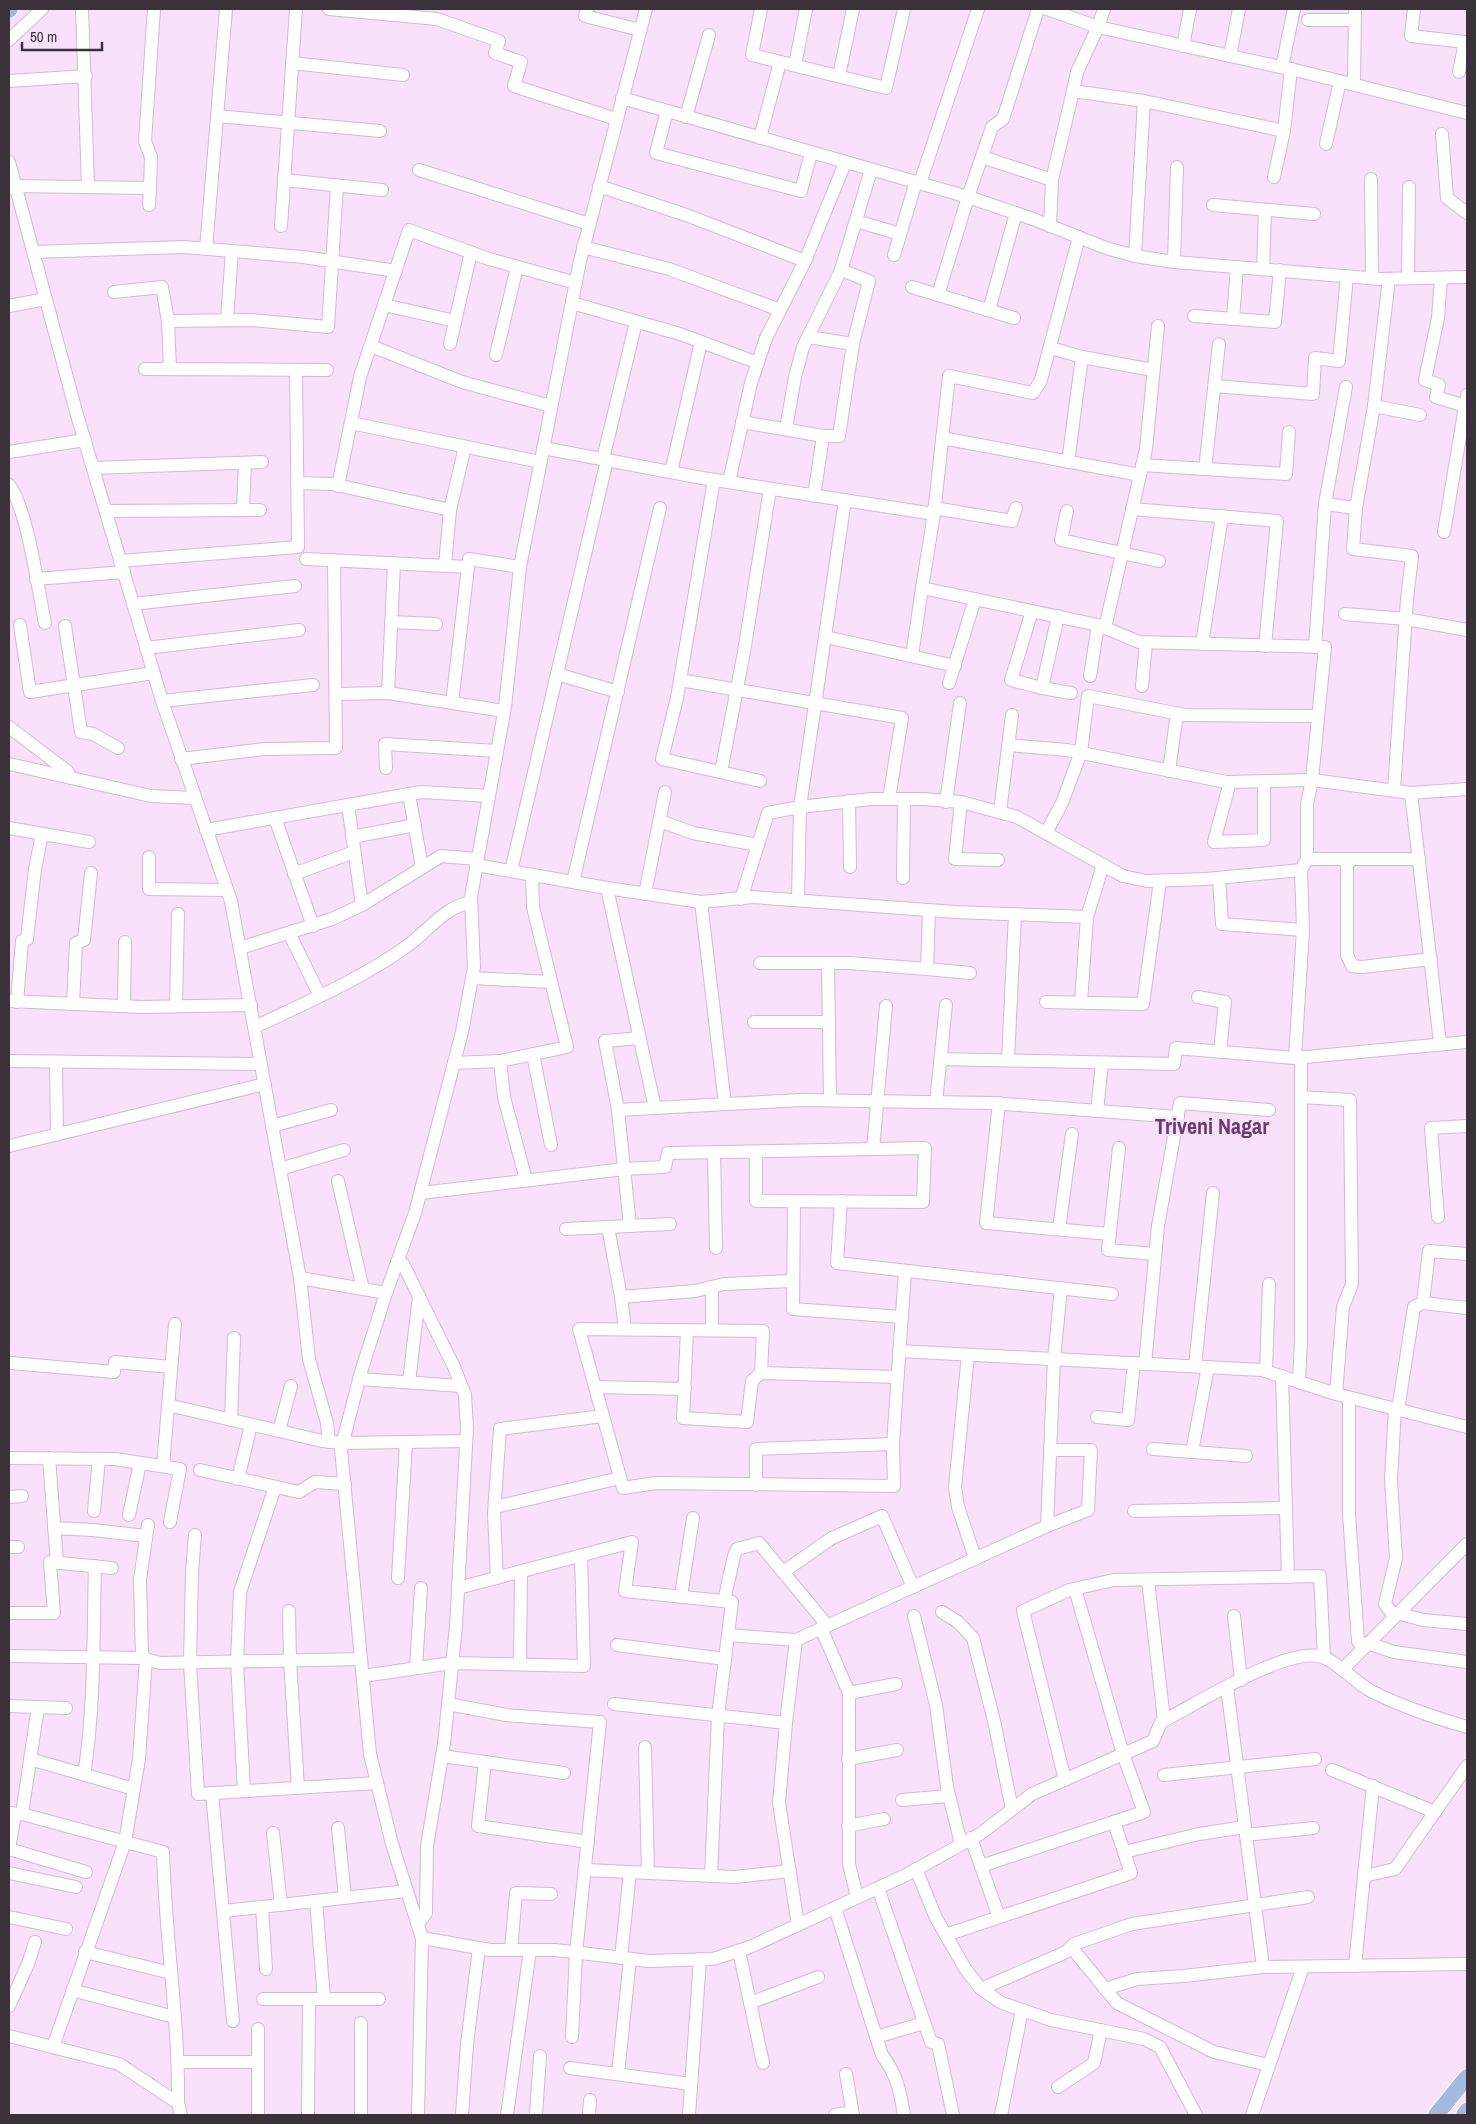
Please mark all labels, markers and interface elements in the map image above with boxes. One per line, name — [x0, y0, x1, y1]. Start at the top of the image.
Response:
scale bar — [22, 20, 102, 52]
text: 50 m — [30, 26, 57, 47]
district label: Triveni Nagar — [1155, 1111, 1269, 1141]

